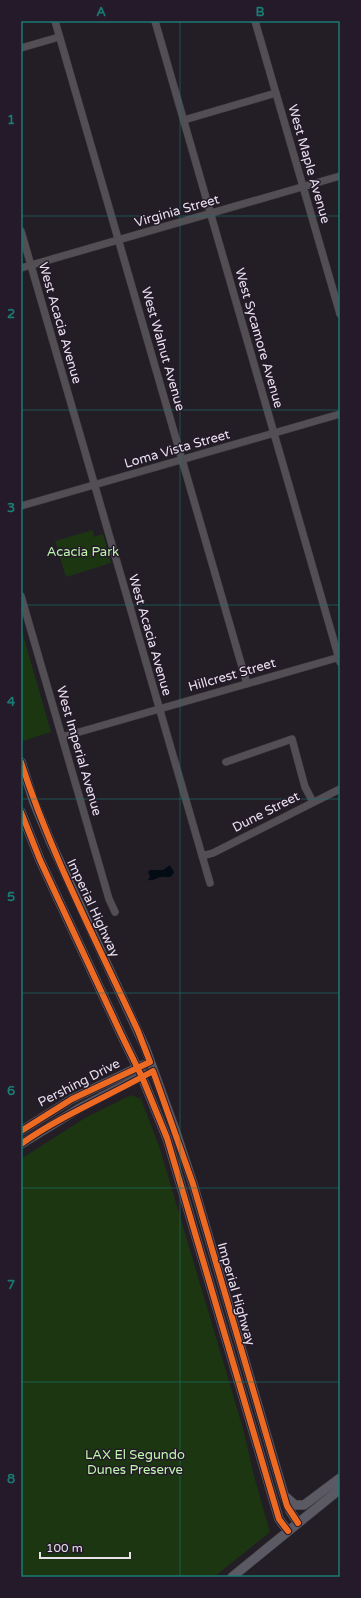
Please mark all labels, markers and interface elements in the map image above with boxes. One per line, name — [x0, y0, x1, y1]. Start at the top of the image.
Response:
text: A — [96, 4, 106, 20]
text: B — [255, 4, 265, 20]
street label: West Maple Avenue — [284, 103, 334, 225]
text: 1 — [7, 112, 15, 128]
street label: Virginia Street — [133, 191, 221, 231]
street label: West Acacia Avenue — [35, 260, 85, 386]
street label: West Sycamore Avenue — [231, 266, 287, 410]
street label: West Walnut Avenue — [138, 285, 188, 413]
text: 2 — [7, 306, 15, 322]
street label: Loma Vista Street — [122, 426, 232, 472]
text: 3 — [7, 500, 15, 516]
park label: Acacia Park — [47, 544, 119, 560]
street label: West Acacia Avenue — [125, 572, 175, 698]
street label: Hillcrest Street — [186, 655, 278, 695]
street label: West Imperial Avenue — [53, 684, 105, 818]
text: 4 — [7, 694, 16, 710]
street label: Dune Street — [230, 788, 302, 836]
street label: Imperial Highway — [63, 856, 123, 960]
text: 5 — [7, 889, 15, 905]
street label: Pershing Drive — [35, 1055, 123, 1111]
text: 6 — [7, 1083, 15, 1099]
street label: Imperial Highway — [214, 1241, 258, 1347]
text: 7 — [7, 1277, 15, 1293]
park label: LAX El Segundo Dunes Preserve — [85, 1447, 185, 1478]
text: 8 — [7, 1471, 15, 1487]
scale bar — [40, 1534, 130, 1560]
text: 100 m — [46, 1541, 83, 1555]

